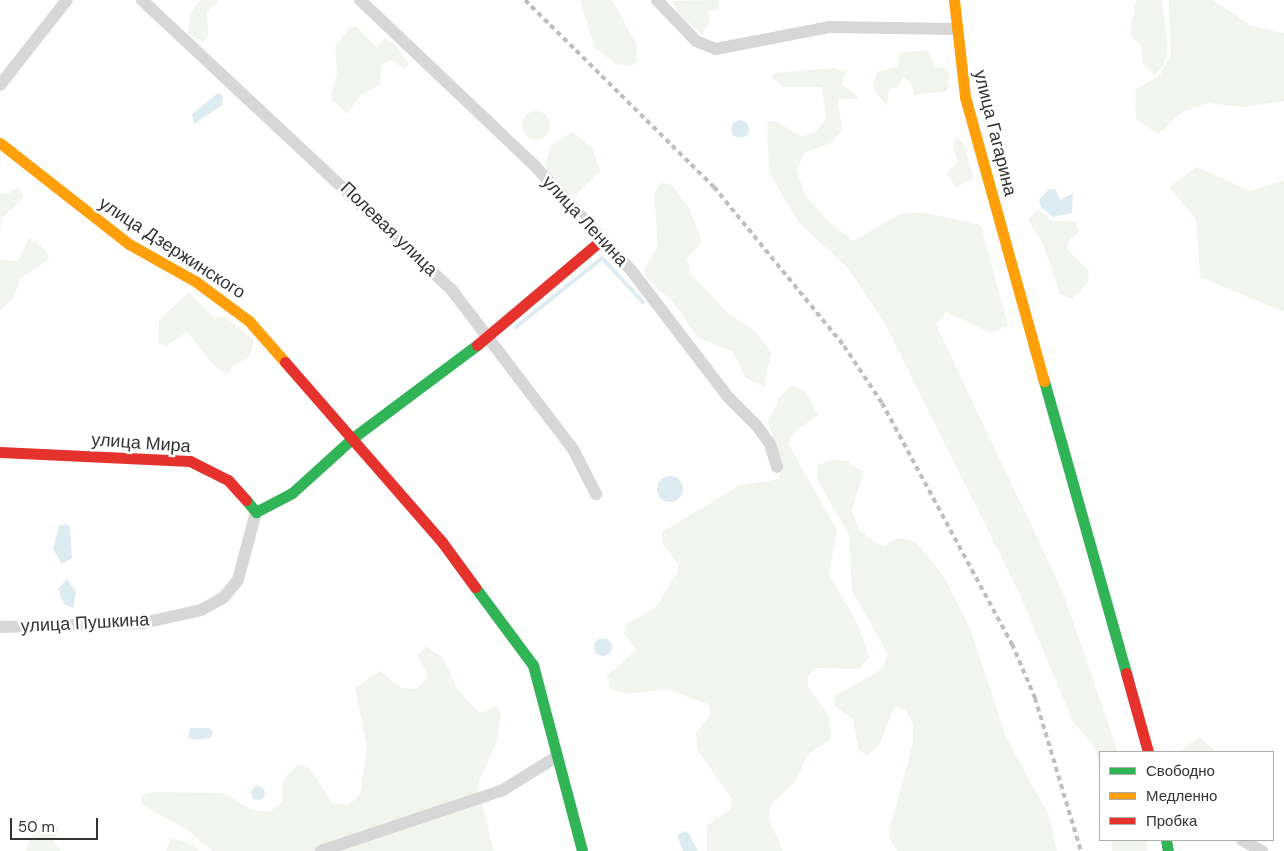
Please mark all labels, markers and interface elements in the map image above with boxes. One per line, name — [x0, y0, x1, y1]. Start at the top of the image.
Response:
street label: улица Гагарина — [969, 68, 1021, 198]
street label: улица Ленина — [538, 171, 632, 271]
street label: Полевая улица — [336, 177, 442, 281]
street label: улица Дзержинского — [95, 193, 249, 303]
street label: улица Мира — [91, 429, 191, 457]
street label: улица Пушкина — [20, 609, 150, 637]
legend — [1099, 751, 1274, 841]
text: Свободно — [1146, 761, 1215, 781]
text: Медленно — [1146, 786, 1217, 806]
scale bar — [12, 808, 100, 840]
text: Пробка — [1146, 811, 1197, 831]
text: 50 m — [18, 817, 55, 837]

